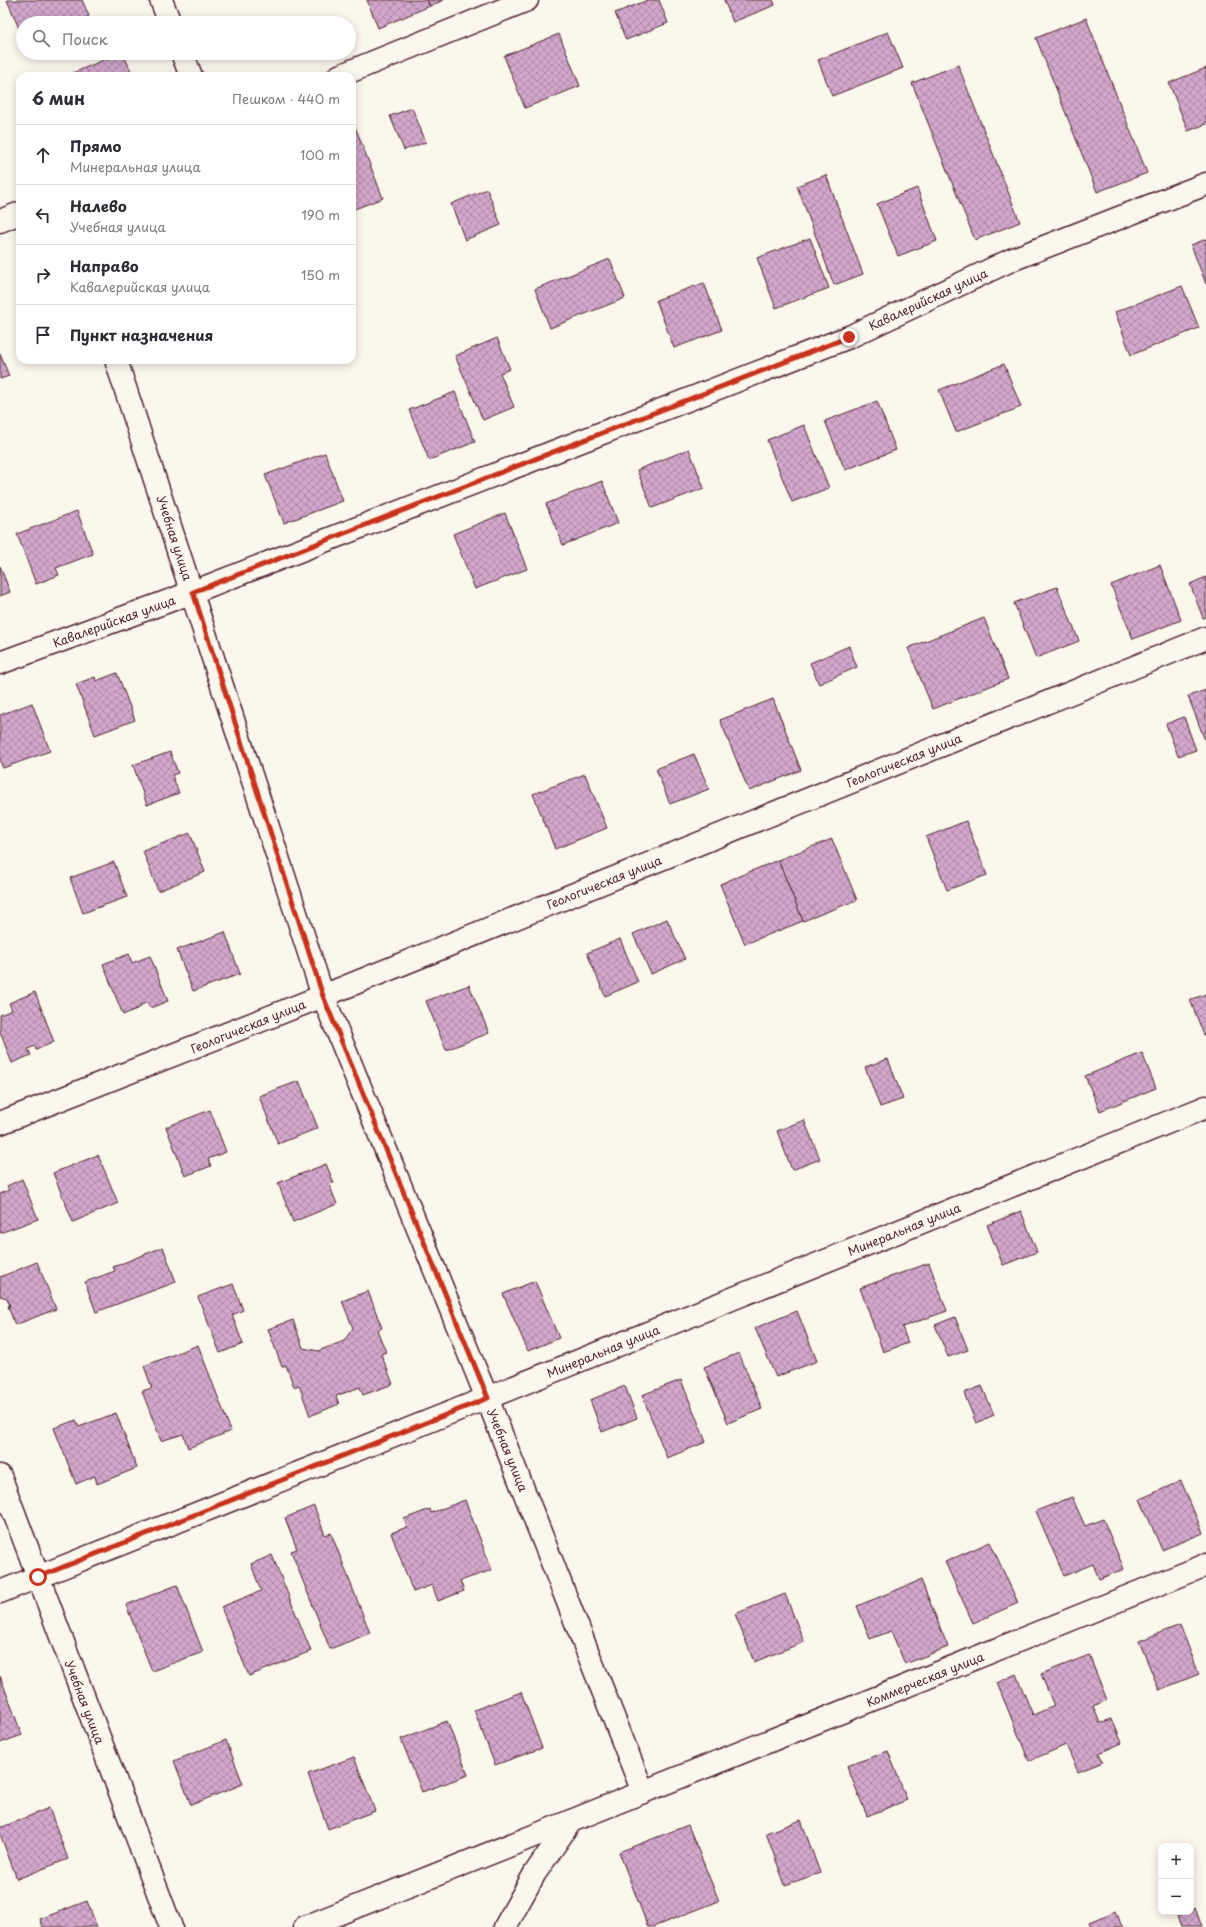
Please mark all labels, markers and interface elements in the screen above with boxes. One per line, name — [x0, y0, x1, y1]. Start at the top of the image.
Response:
search box — [16, 16, 356, 60]
icon: search — [30, 27, 52, 49]
text: Поиск — [62, 27, 108, 50]
text: 6 мин — [32, 85, 85, 111]
text: Пешком · 440 m — [232, 89, 340, 108]
text: Прямо — [70, 134, 121, 157]
icon: ahead — [32, 144, 54, 166]
text: 100 m — [300, 145, 340, 164]
text: Минеральная улица — [70, 157, 201, 176]
text: Налево — [70, 194, 127, 217]
icon: left — [32, 204, 54, 226]
text: 190 m — [301, 205, 340, 224]
text: Учебная улица — [70, 217, 166, 236]
text: Направо — [70, 254, 139, 277]
street label: Кавалерийская улица — [866, 263, 991, 334]
icon: right — [32, 264, 54, 286]
text: 150 m — [301, 265, 340, 284]
text: Кавалерийская улица — [70, 277, 210, 296]
text: Пункт назначения — [70, 323, 213, 346]
icon: arrive — [32, 324, 54, 346]
route end — [840, 328, 858, 346]
street label: Учебная улица — [153, 493, 197, 583]
street label: Кавалерийская улица — [50, 590, 178, 652]
street label: Геологическая улица — [844, 728, 965, 791]
street label: Геологическая улица — [544, 850, 665, 913]
street label: Геологическая улица — [188, 994, 309, 1057]
street label: Минеральная улица — [845, 1198, 964, 1260]
street label: Минеральная улица — [544, 1320, 663, 1382]
street label: Учебная улица — [483, 1406, 533, 1495]
route start — [29, 1568, 47, 1586]
street label: Коммерческая улица — [863, 1647, 987, 1711]
street label: Учебная улица — [61, 1658, 109, 1747]
map controls — [1158, 1843, 1194, 1915]
button: + — [1158, 1843, 1194, 1879]
button: − — [1158, 1879, 1194, 1915]

